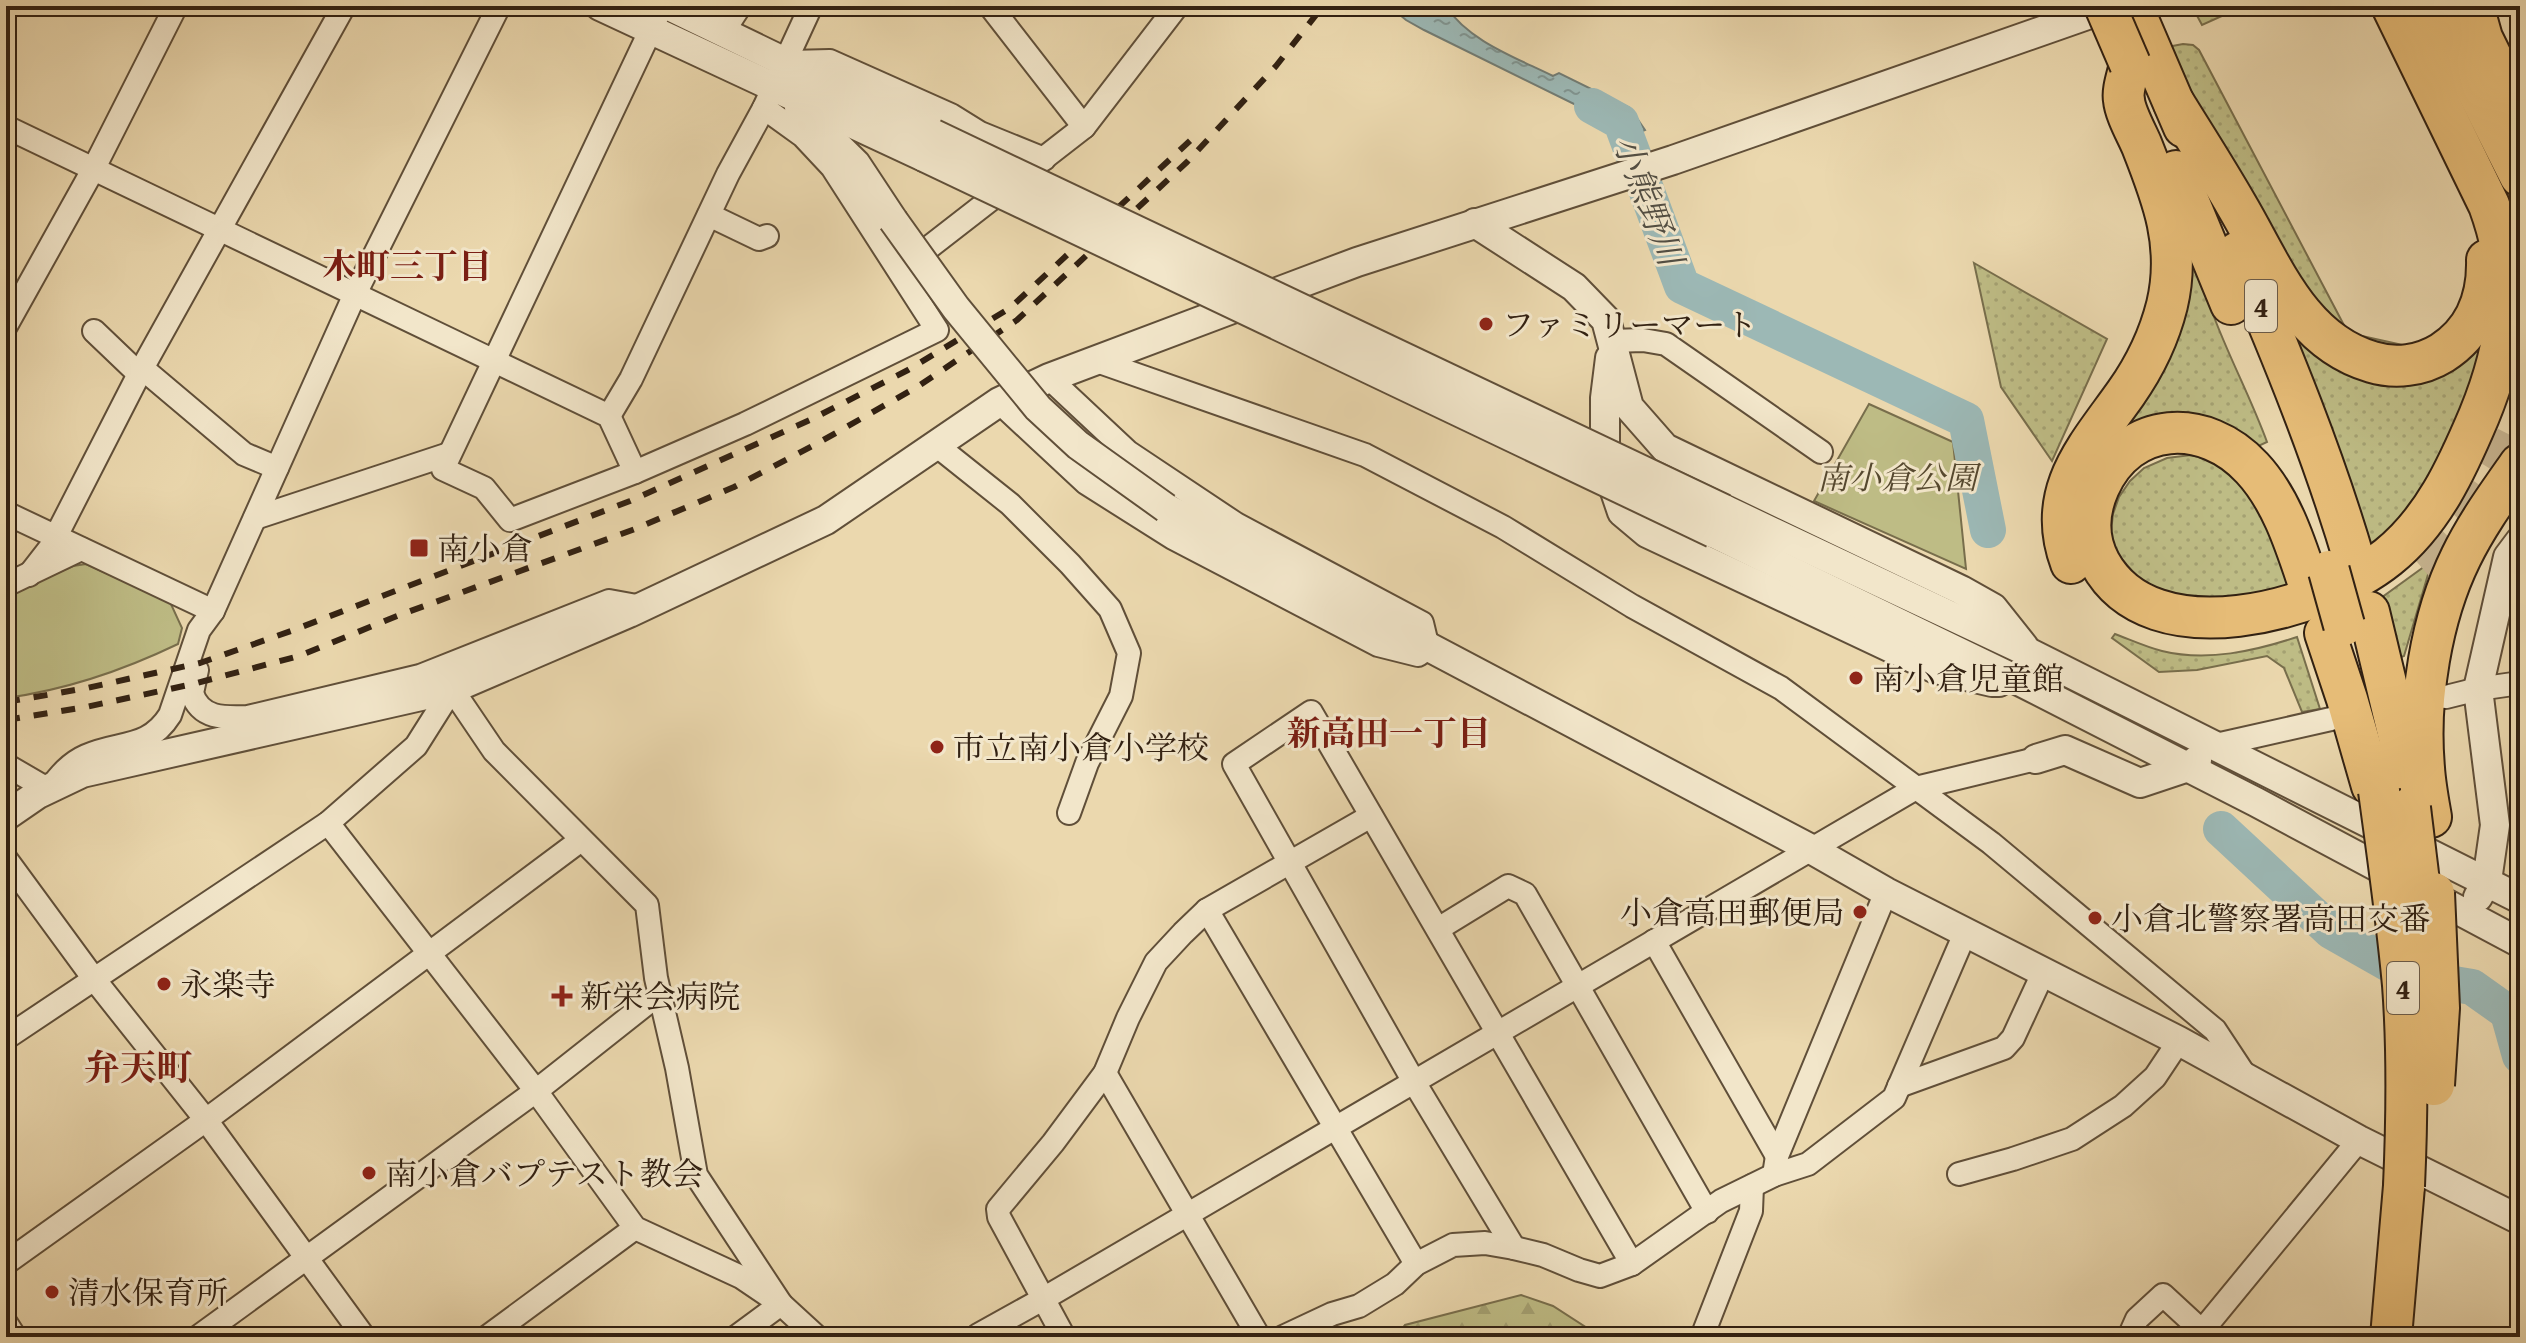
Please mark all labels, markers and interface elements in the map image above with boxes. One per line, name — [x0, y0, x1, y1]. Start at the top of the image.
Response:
water label: 小熊野川 — [1602, 128, 1698, 276]
district label: 木町三丁目 — [322, 241, 492, 290]
road number: 4 — [2245, 280, 2277, 332]
place label: ファミリーマート — [1502, 301, 1757, 348]
marker: ファミリーマート — [1477, 315, 1495, 333]
park label: 南小倉公園 — [1817, 454, 1982, 501]
place label: 南小倉 — [437, 525, 533, 572]
marker: 南小倉 — [408, 537, 430, 559]
place label: 南小倉児童館 — [1872, 655, 2064, 702]
marker: 南小倉児童館 — [1847, 669, 1865, 687]
district label: 新高田一丁目 — [1287, 708, 1491, 757]
place label: 市立南小倉小学校 — [953, 724, 1209, 771]
marker: 市立南小倉小学校 — [928, 738, 946, 756]
place label: 小倉高田郵便局 — [1620, 889, 1844, 936]
place label: 小倉北警察署高田交番 — [2111, 895, 2431, 942]
marker: 小倉高田郵便局 — [1851, 903, 1869, 921]
marker: 小倉北警察署高田交番 — [2086, 909, 2104, 927]
place label: 永楽寺 — [180, 961, 276, 1008]
road number: 4 — [2387, 962, 2419, 1014]
place label: 新栄会病院 — [580, 973, 740, 1020]
marker: 永楽寺 — [155, 975, 173, 993]
marker: 新栄会病院 — [551, 985, 573, 1007]
district label: 弁天町 — [84, 1040, 192, 1093]
place label: 南小倉バプテスト教会 — [385, 1150, 704, 1197]
marker: 南小倉バプテスト教会 — [360, 1164, 378, 1182]
place label: 清水保育所 — [68, 1269, 228, 1316]
marker: 清水保育所 — [43, 1283, 61, 1301]

